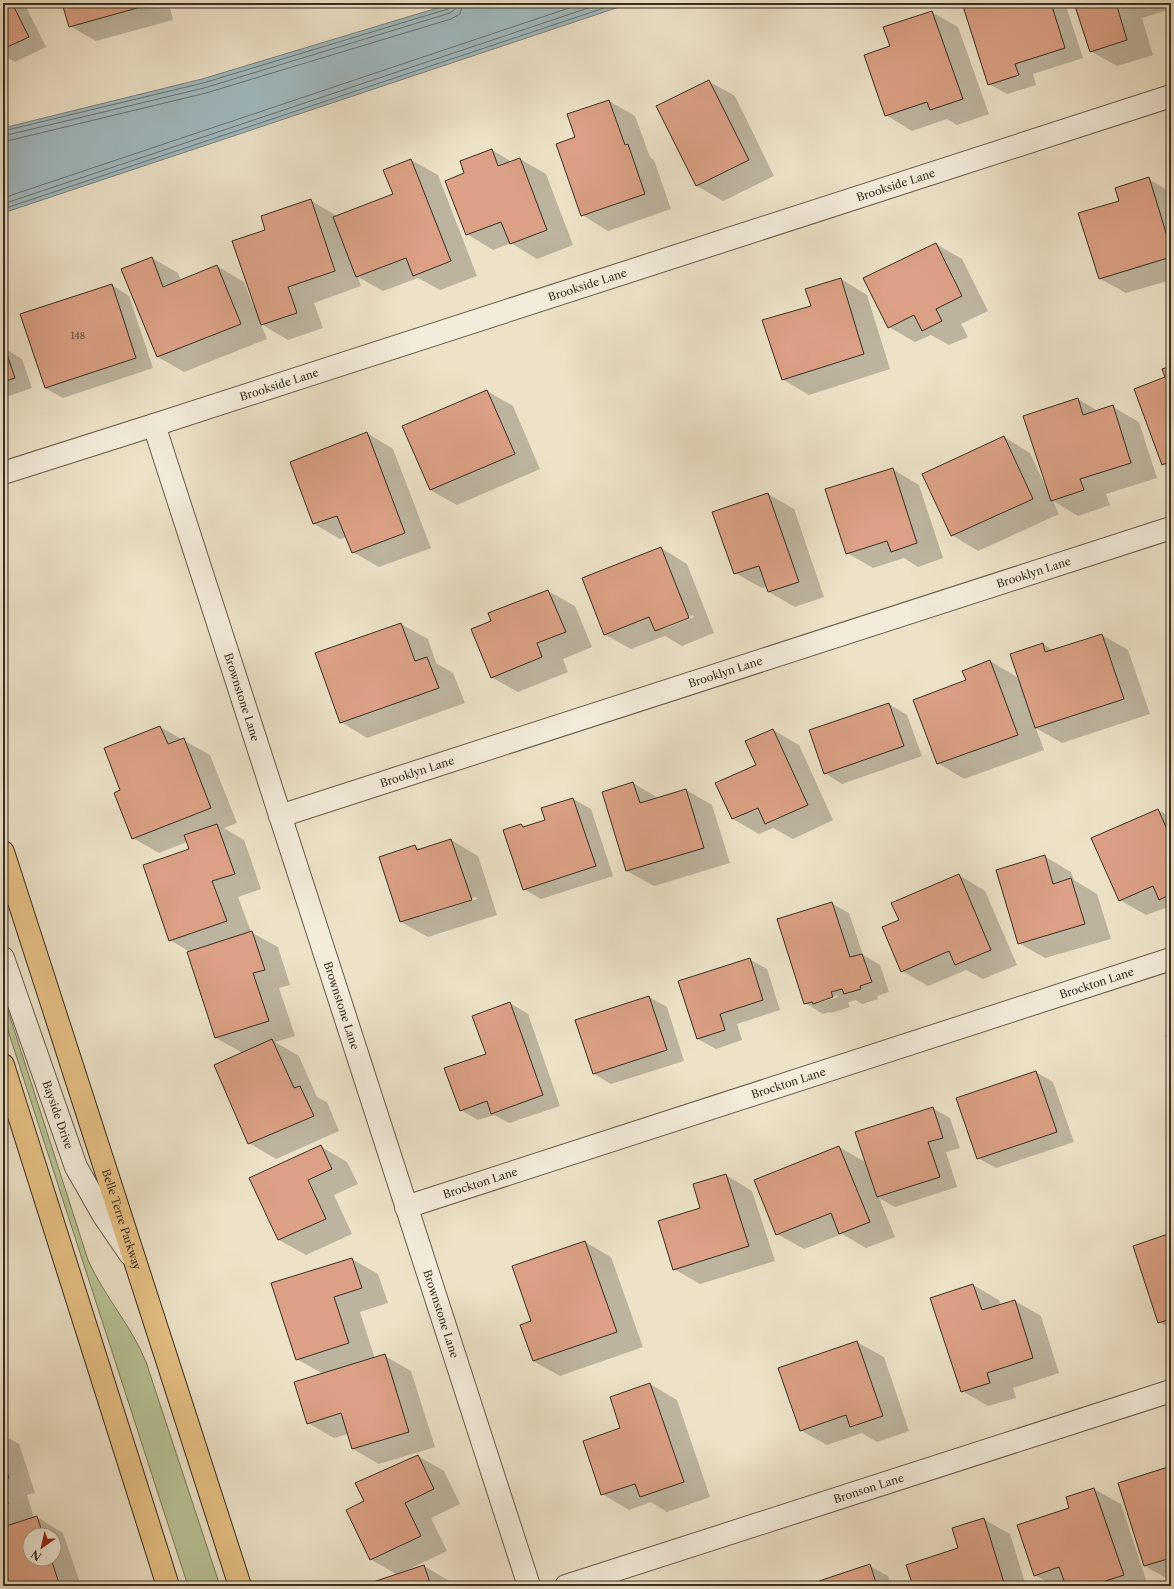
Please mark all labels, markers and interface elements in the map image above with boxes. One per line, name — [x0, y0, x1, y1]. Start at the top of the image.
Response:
street label: Brookside Lane — [855, 166, 937, 204]
street label: Brookside Lane — [546, 265, 629, 304]
house number: 148 — [71, 330, 85, 341]
street label: Brookside Lane — [238, 365, 320, 404]
street label: Brooklyn Lane — [995, 554, 1073, 591]
street label: Brownstone Lane — [221, 651, 263, 743]
street label: Brooklyn Lane — [686, 654, 764, 691]
street label: Brooklyn Lane — [378, 753, 456, 790]
street label: Brownstone Lane — [321, 960, 362, 1051]
street label: Brockton Lane — [1058, 964, 1136, 1002]
street label: Brockton Lane — [749, 1064, 827, 1102]
street label: Bayside Drive — [39, 1079, 76, 1151]
street label: Brockton Lane — [441, 1164, 519, 1202]
street label: Belle Terre Parkway — [99, 1167, 145, 1272]
street label: Brownstone Lane — [420, 1268, 462, 1360]
street label: Bronson Lane — [832, 1471, 906, 1506]
north arrow — [22, 1527, 62, 1567]
text: N — [28, 1547, 44, 1564]

